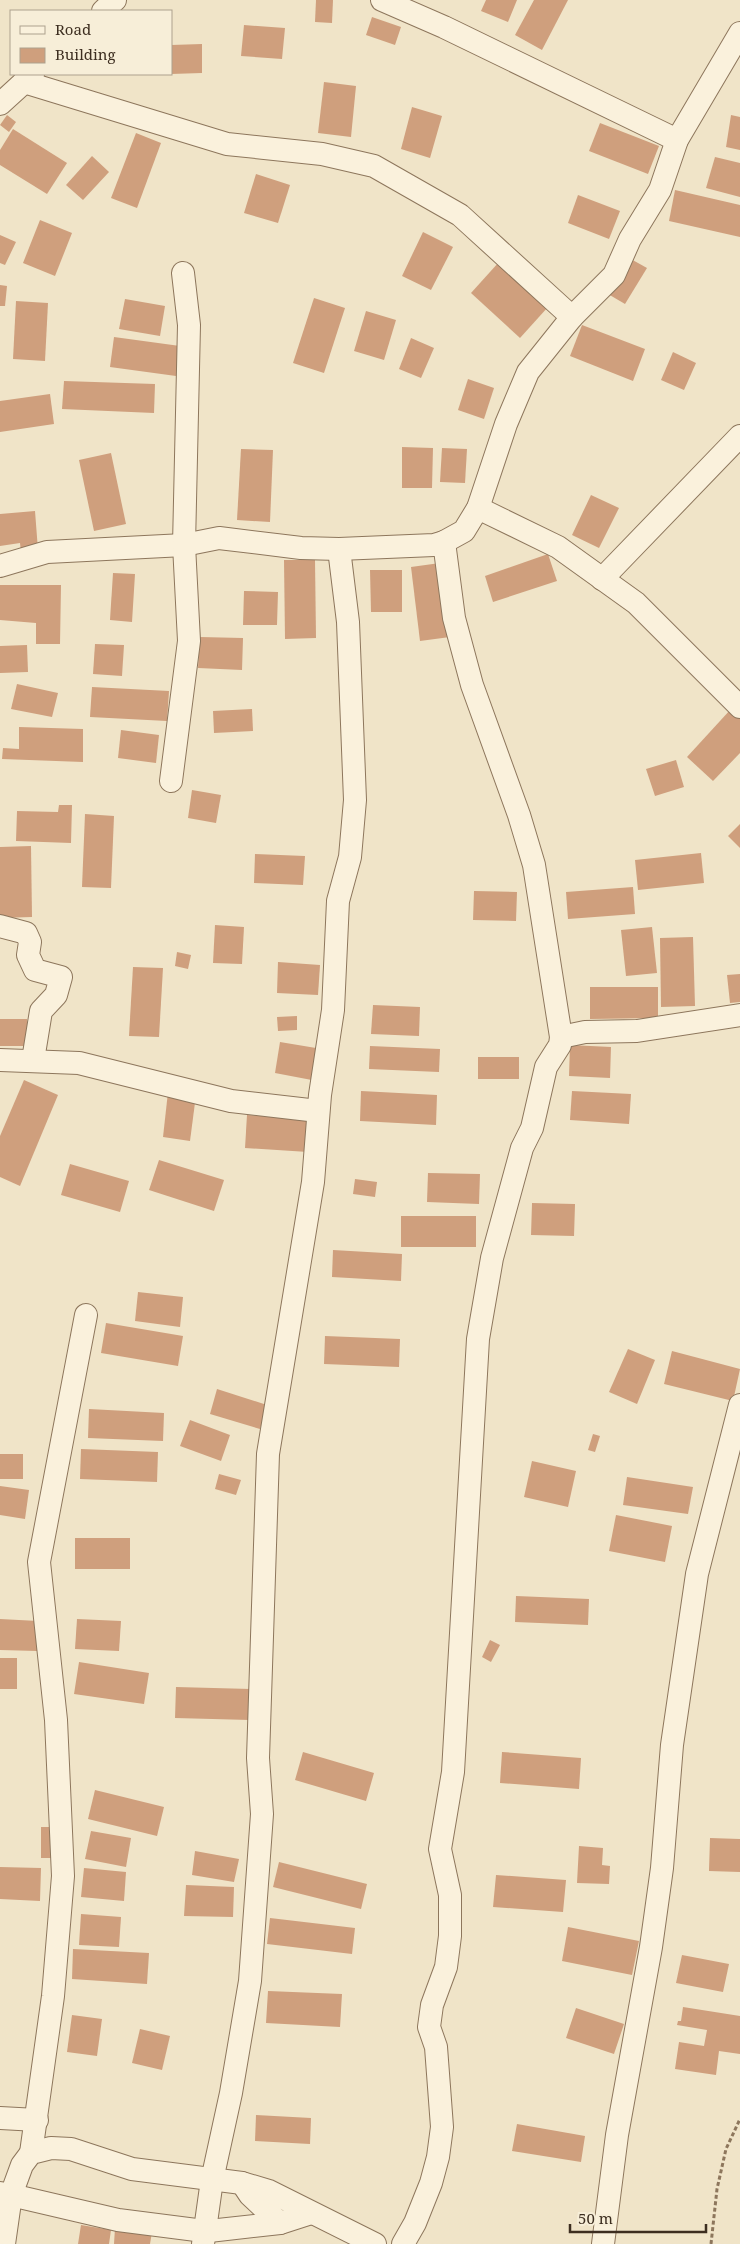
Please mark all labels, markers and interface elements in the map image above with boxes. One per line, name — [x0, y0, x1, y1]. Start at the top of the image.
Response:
legend — [10, 10, 172, 75]
text: Road — [55, 19, 91, 39]
text: Building — [55, 44, 116, 64]
scale bar — [570, 2202, 706, 2234]
text: 50 m — [578, 2208, 613, 2228]

